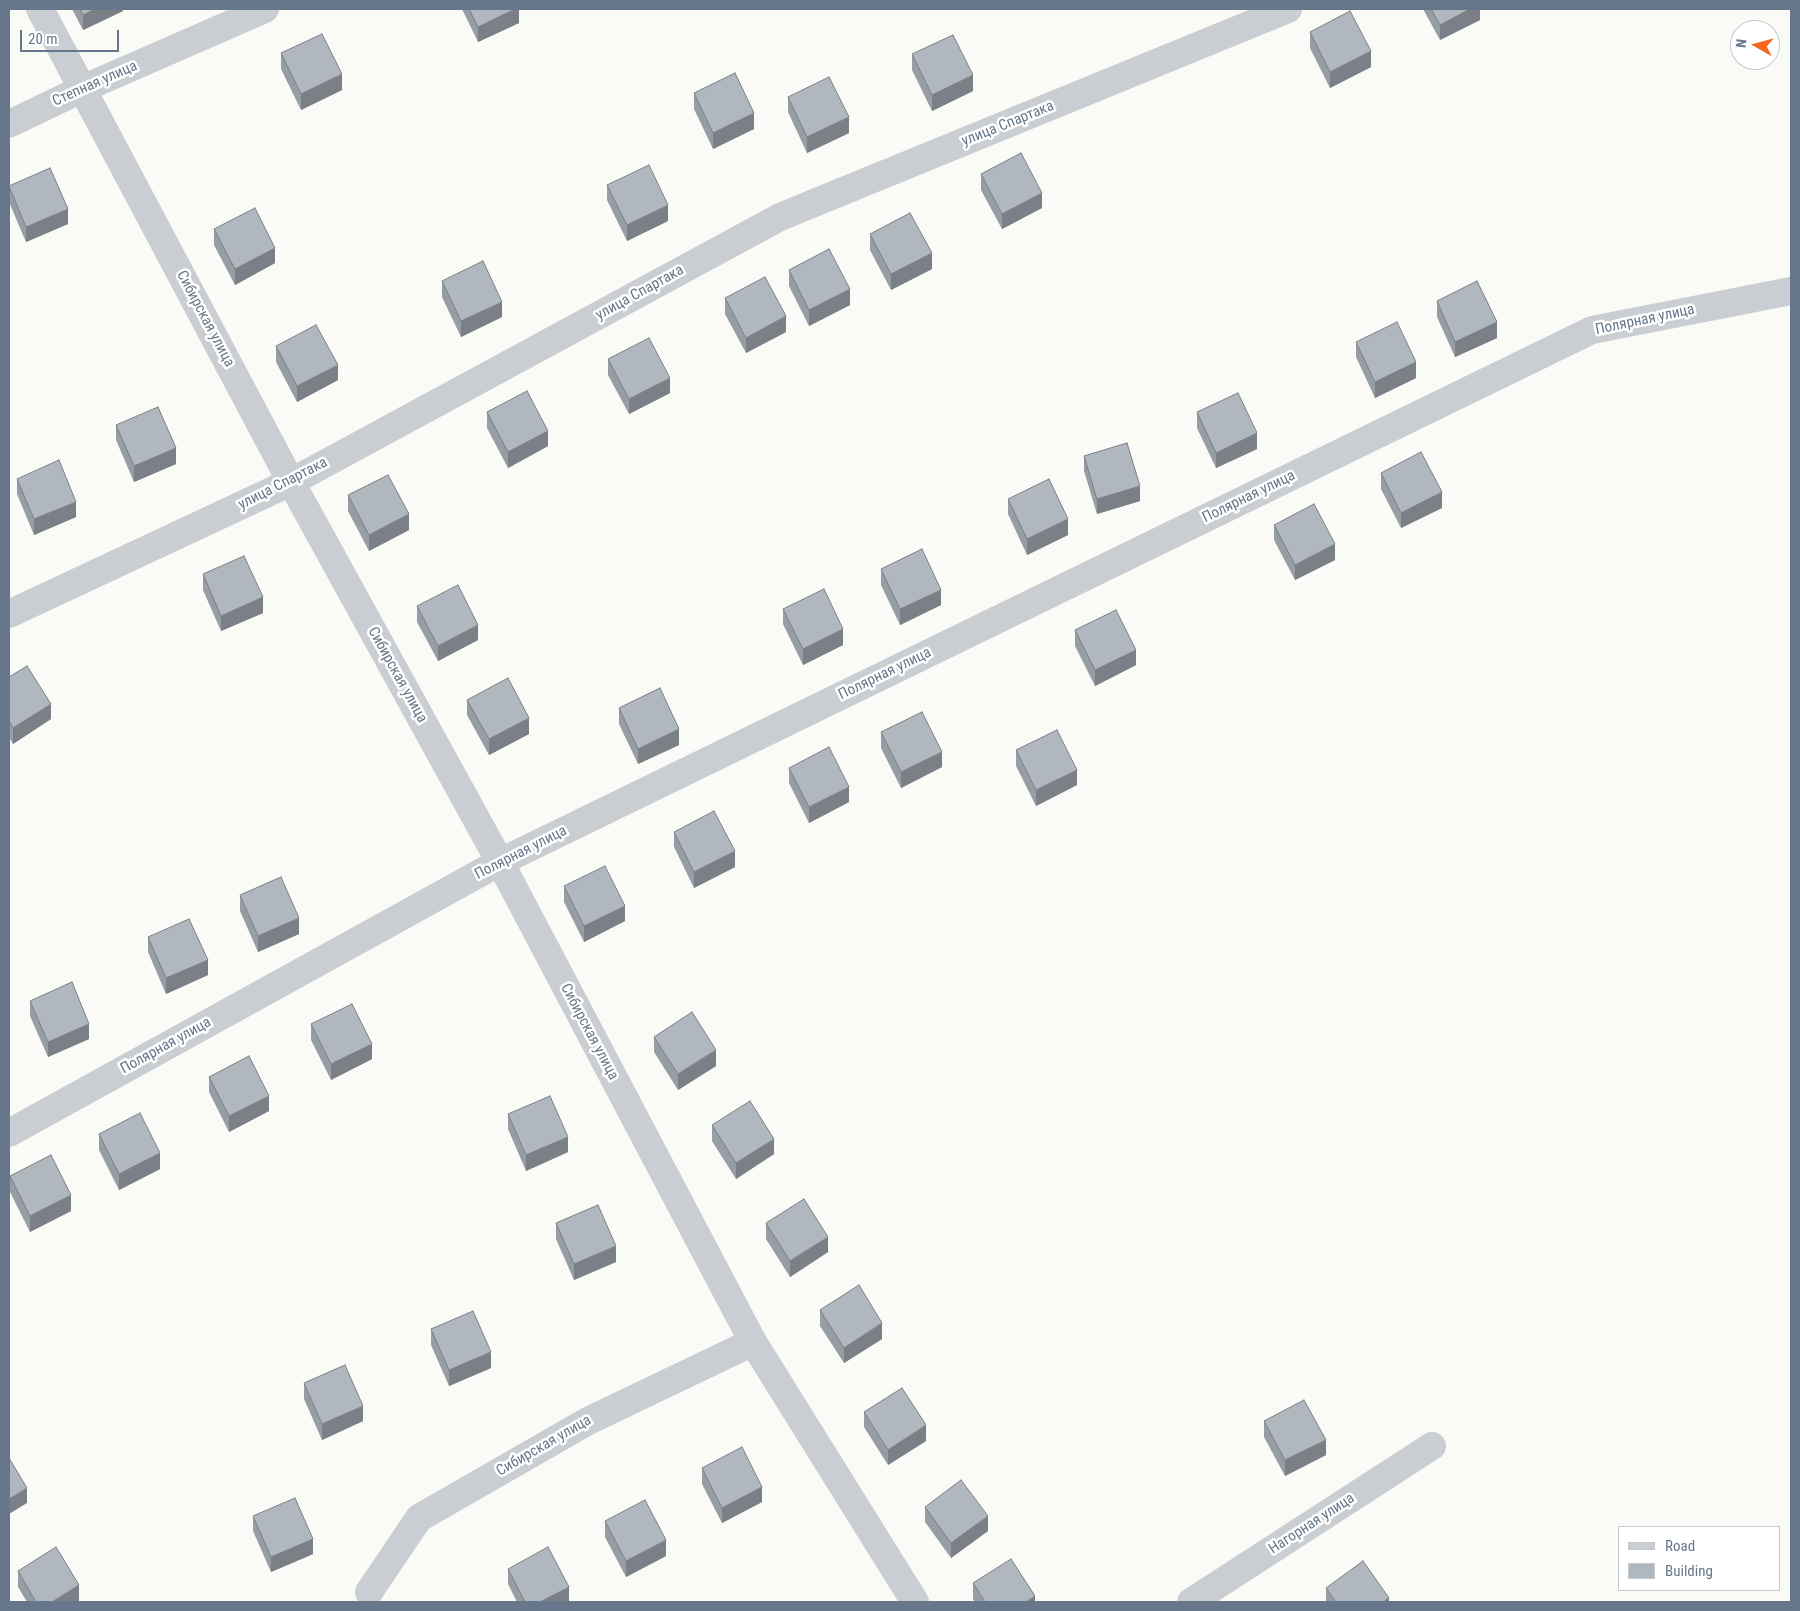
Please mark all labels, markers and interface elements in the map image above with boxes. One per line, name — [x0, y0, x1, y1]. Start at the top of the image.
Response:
scale bar — [22, 20, 121, 52]
north arrow — [1730, 20, 1780, 70]
text: 20 m — [28, 30, 58, 48]
text: N — [1733, 38, 1750, 49]
street label: Степная улица — [50, 57, 140, 111]
street label: улица Спартака — [959, 97, 1057, 151]
street label: улица Спартака — [593, 261, 687, 325]
street label: Сибирская улица — [172, 268, 238, 370]
street label: Полярная улица — [1594, 301, 1696, 339]
street label: улица Спартака — [235, 454, 331, 514]
street label: Полярная улица — [1200, 467, 1298, 527]
street label: Сибирская улица — [363, 624, 431, 726]
street label: Полярная улица — [836, 644, 934, 704]
street label: Полярная улица — [472, 822, 570, 884]
street label: Сибирская улица — [556, 981, 622, 1083]
street label: Полярная улица — [118, 1014, 214, 1078]
street label: Сибирская улица — [493, 1412, 595, 1480]
street label: Нагорная улица — [1266, 1490, 1358, 1558]
legend — [1618, 1526, 1780, 1591]
text: Road — [1665, 1537, 1695, 1555]
text: Building — [1665, 1562, 1713, 1580]

